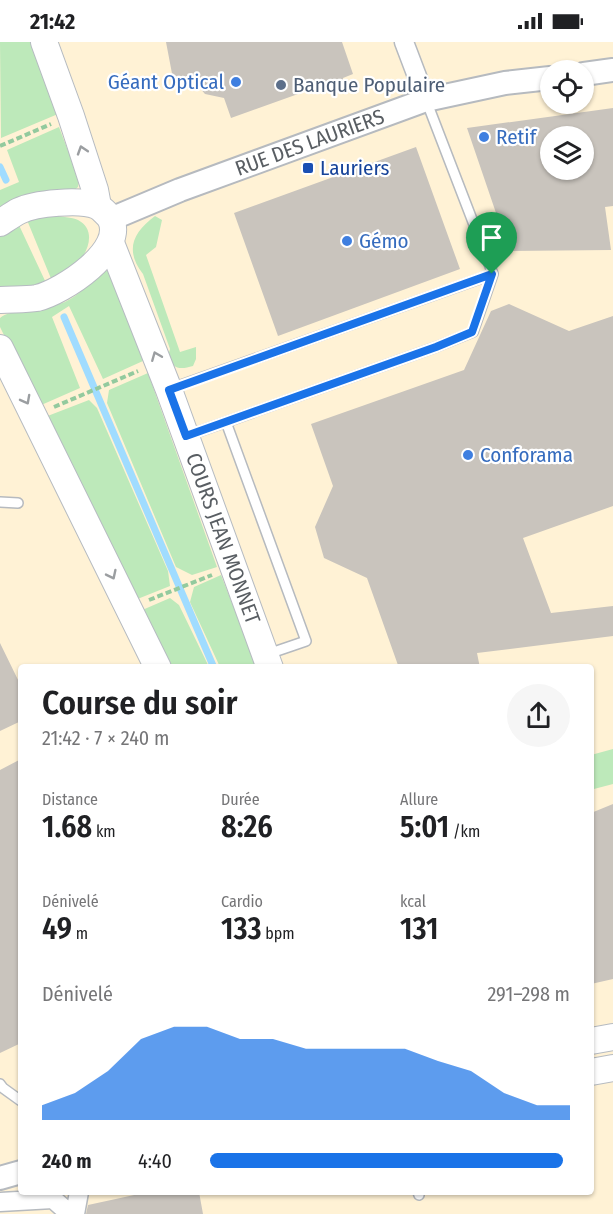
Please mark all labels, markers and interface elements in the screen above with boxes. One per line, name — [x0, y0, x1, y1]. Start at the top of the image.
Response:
text: 21:42 — [30, 8, 75, 35]
map controls — [540, 60, 594, 180]
button: locate — [540, 60, 594, 114]
place label: Géant Optical — [108, 69, 224, 95]
place label: Banque Populaire — [293, 72, 445, 98]
marker: Géant Optical — [229, 75, 243, 89]
marker: Banque Populaire — [274, 78, 288, 92]
street label: RUE DES LAURIERS — [232, 103, 388, 182]
place label: Retif — [496, 124, 538, 150]
button: layers — [540, 126, 594, 180]
marker: Retif — [477, 130, 491, 144]
one-way arrow — [77, 145, 89, 156]
place label: Lauriers — [320, 155, 389, 181]
marker: Lauriers — [301, 161, 315, 175]
pin — [466, 212, 517, 274]
icon: arrive — [475, 221, 508, 254]
place label: Gémo — [359, 228, 409, 254]
marker: Gémo — [340, 234, 354, 248]
one-way arrow — [150, 352, 163, 362]
one-way arrow — [19, 394, 30, 405]
place label: Conforama — [480, 442, 573, 468]
marker: Conforama — [461, 448, 475, 462]
street label: COURS JEAN MONNET — [180, 450, 266, 628]
one-way arrow — [105, 569, 116, 580]
text: Course du soir — [42, 683, 238, 723]
button: share — [507, 684, 570, 747]
text: 21:42 · 7 × 240 m — [42, 726, 169, 750]
text: Distance — [42, 790, 98, 809]
text: Durée — [221, 790, 260, 809]
text: Allure — [400, 790, 438, 809]
text: 1.68 — [42, 809, 92, 845]
text: 8:26 — [221, 809, 273, 845]
text: 5:01 — [400, 809, 449, 845]
text: km — [92, 822, 116, 841]
text: /km — [449, 822, 480, 841]
text: Dénivelé — [42, 892, 99, 911]
text: Cardio — [221, 892, 263, 911]
text: kcal — [400, 892, 426, 911]
text: 49 — [42, 911, 72, 947]
text: 133 — [221, 911, 262, 947]
text: 131 — [400, 911, 438, 947]
text: m — [72, 924, 88, 943]
text: bpm — [262, 924, 295, 943]
text: Dénivelé — [42, 982, 113, 1006]
text: 291–298 m — [487, 982, 570, 1006]
text: 240 m — [42, 1149, 91, 1173]
text: 4:40 — [138, 1149, 172, 1173]

